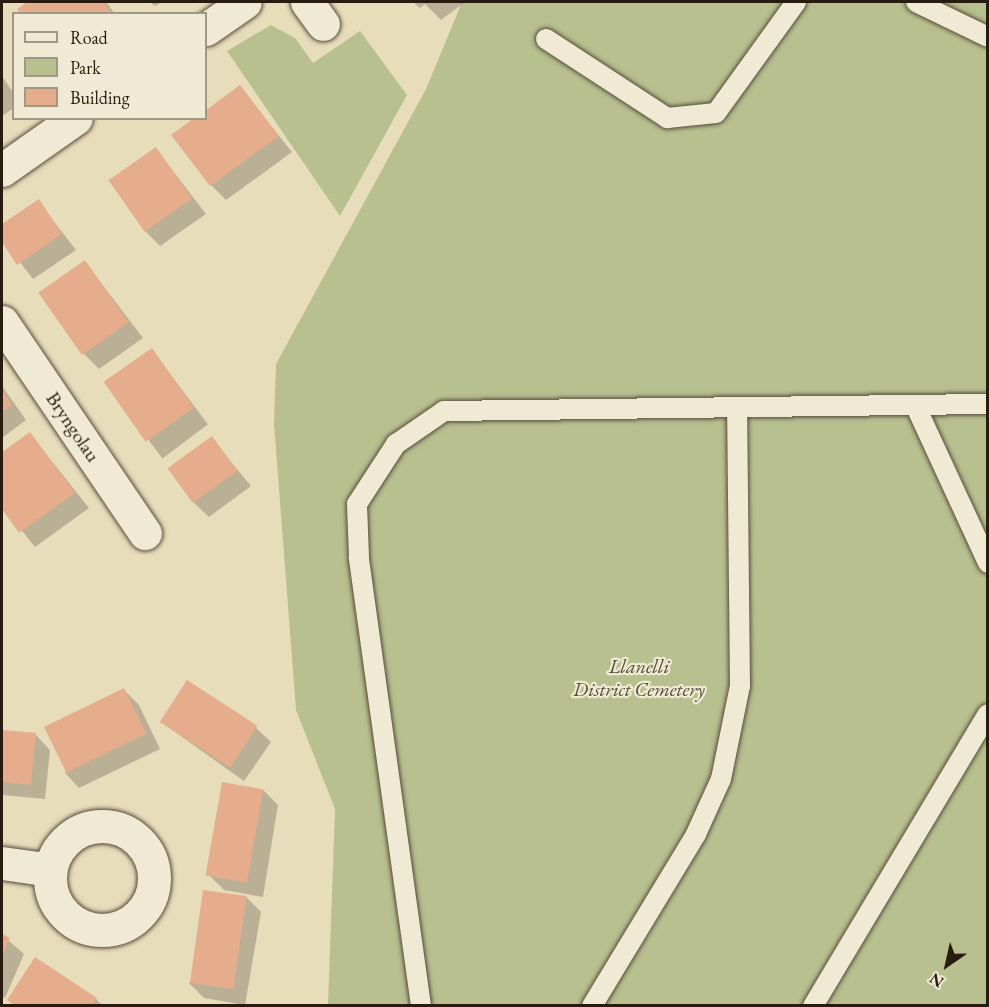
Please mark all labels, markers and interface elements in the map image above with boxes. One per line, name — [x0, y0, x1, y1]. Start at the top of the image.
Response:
legend — [12, 12, 207, 120]
text: Road — [70, 26, 108, 49]
text: Park — [70, 56, 101, 79]
text: Building — [70, 86, 130, 109]
street label: Bryngolau — [41, 387, 105, 467]
park label: Llanelli District Cemetery — [573, 654, 705, 701]
north arrow — [917, 935, 977, 995]
text: N — [925, 968, 948, 993]

